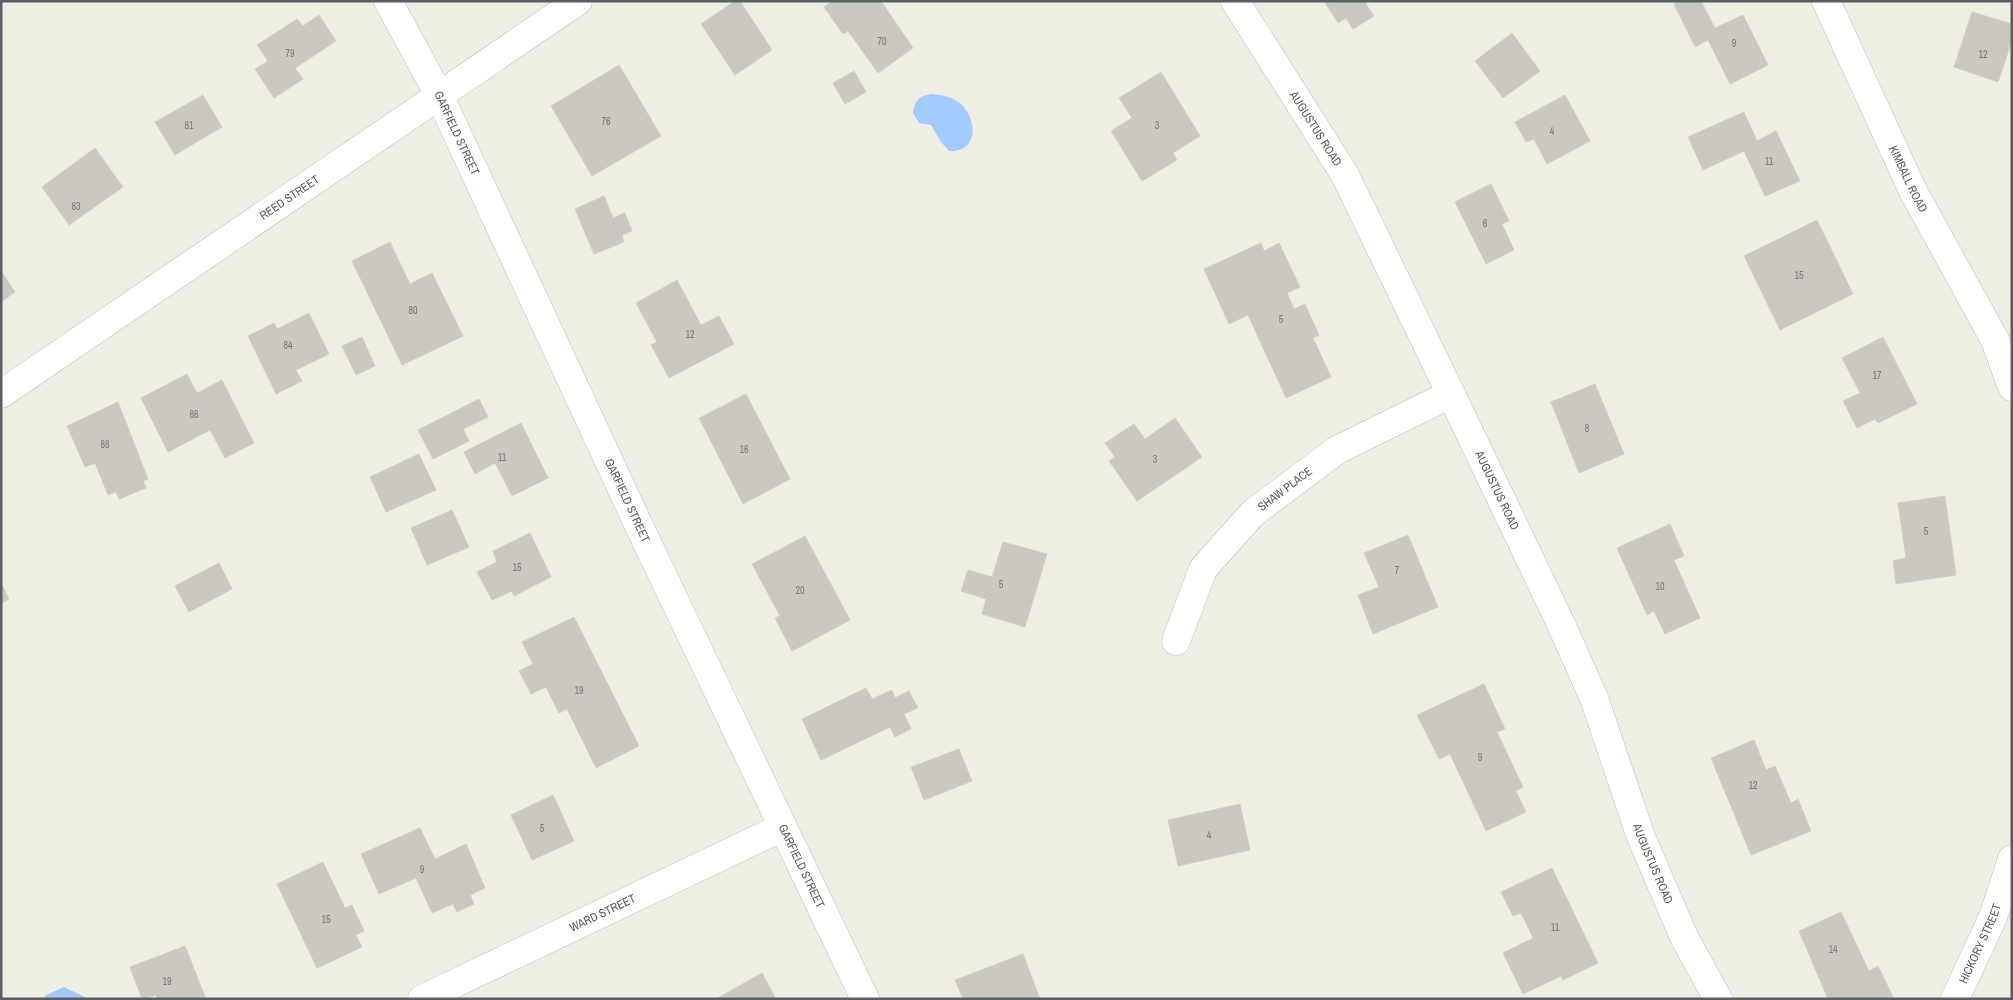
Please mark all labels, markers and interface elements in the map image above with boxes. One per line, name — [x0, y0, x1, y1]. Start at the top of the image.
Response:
house number: 70 — [877, 35, 887, 48]
house number: 9 — [1732, 37, 1737, 50]
house number: 79 — [285, 47, 295, 60]
house number: 12 — [1978, 48, 1988, 61]
street label: AUGUSTUS ROAD — [1285, 87, 1345, 169]
street label: GARFIELD STREET — [430, 89, 483, 178]
house number: 76 — [601, 115, 611, 128]
house number: 81 — [184, 119, 194, 132]
house number: 3 — [1155, 119, 1160, 132]
house number: 4 — [1550, 125, 1555, 138]
street label: KIMBALL ROAD — [1885, 143, 1931, 215]
house number: 11 — [1765, 155, 1774, 168]
street label: REED STREET — [256, 172, 322, 224]
house number: 83 — [71, 200, 81, 213]
house number: 6 — [1483, 217, 1488, 230]
house number: 15 — [1794, 269, 1804, 282]
house number: 80 — [408, 304, 418, 317]
house number: 5 — [1279, 313, 1284, 326]
house number: 12 — [685, 328, 695, 341]
house number: 84 — [283, 339, 293, 352]
house number: 17 — [1872, 369, 1882, 382]
house number: 86 — [189, 408, 199, 421]
house number: 8 — [1585, 422, 1590, 435]
house number: 88 — [100, 438, 110, 451]
house number: 16 — [739, 443, 749, 456]
street label: AUGUSTUS ROAD — [1471, 447, 1523, 533]
house number: 11 — [498, 451, 507, 464]
house number: 3 — [1153, 453, 1158, 466]
street label: GARFIELD STREET — [601, 456, 654, 545]
street label: SHAW PLACE — [1255, 463, 1316, 515]
house number: 5 — [1924, 525, 1929, 538]
house number: 15 — [512, 561, 522, 574]
house number: 7 — [1395, 564, 1400, 577]
house number: 5 — [999, 578, 1004, 591]
house number: 10 — [1655, 580, 1665, 593]
house number: 20 — [795, 584, 805, 597]
house number: 19 — [574, 684, 584, 697]
house number: 9 — [1478, 751, 1483, 764]
house number: 12 — [1748, 779, 1758, 792]
street label: AUGUSTUS ROAD — [1629, 820, 1677, 906]
house number: 5 — [540, 822, 545, 835]
street label: GARFIELD STREET — [775, 822, 828, 911]
house number: 4 — [1207, 829, 1212, 842]
house number: 9 — [420, 863, 425, 876]
street label: WARD STREET — [567, 890, 638, 936]
street label: HICKORY STREET — [1955, 901, 2005, 986]
house number: 15 — [321, 913, 331, 926]
house number: 11 — [1551, 921, 1560, 934]
house number: 14 — [1828, 943, 1838, 956]
house number: 19 — [162, 975, 172, 988]

